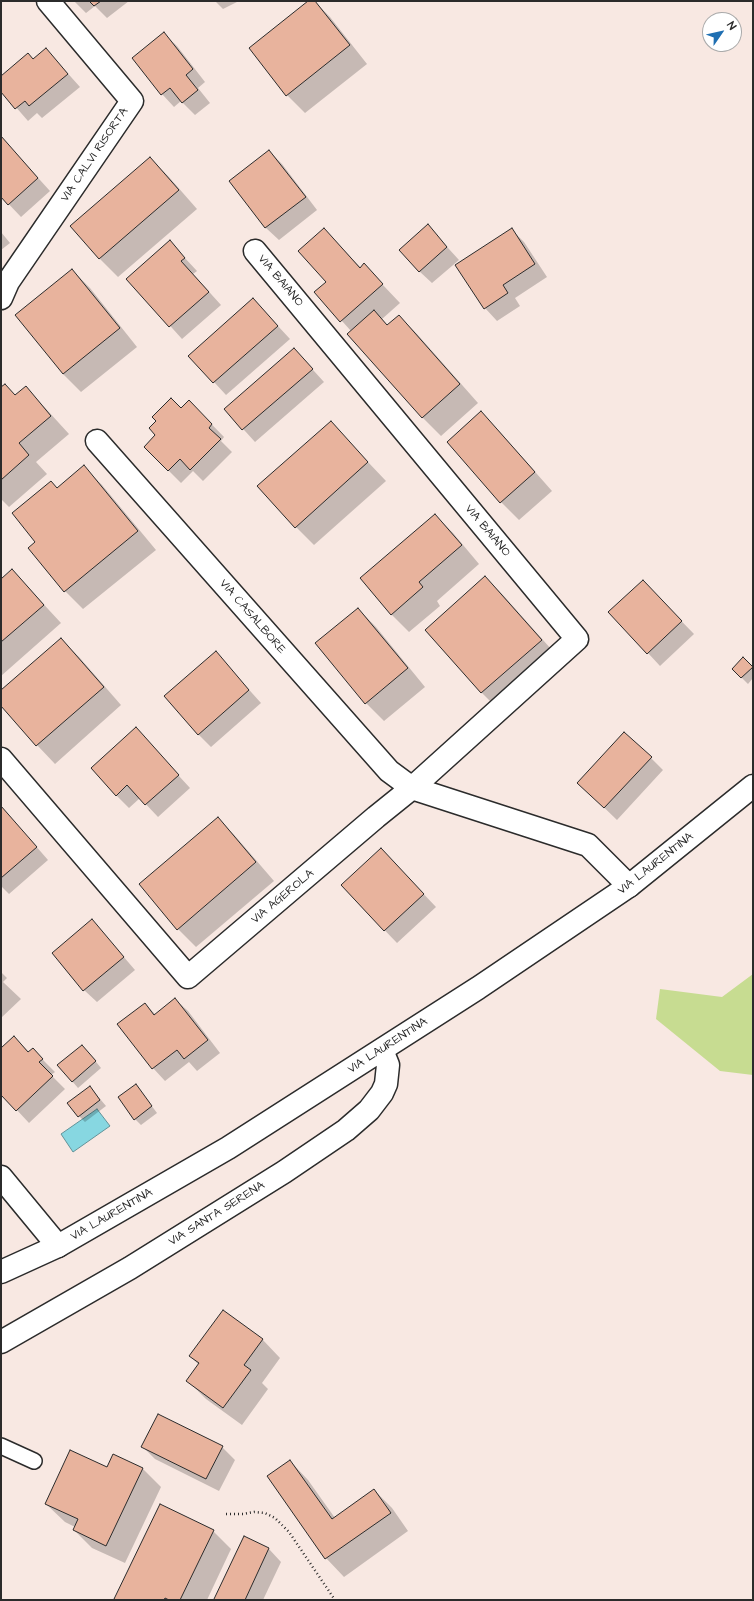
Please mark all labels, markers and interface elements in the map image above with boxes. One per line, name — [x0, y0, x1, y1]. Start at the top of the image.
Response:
north arrow — [702, 12, 742, 52]
text: N — [723, 19, 740, 33]
street label: VIA CALVI RISORTA — [58, 105, 132, 205]
street label: VIA BAIANO — [254, 252, 306, 310]
street label: VIA BAIANO — [461, 502, 513, 560]
street label: VIA CASALBORE — [216, 577, 288, 657]
street label: VIA LAURENTINA — [615, 830, 697, 898]
street label: VIA AGEROLA — [249, 867, 317, 927]
street label: VIA LAURENTINA — [345, 1015, 431, 1077]
street label: VIA SANTA SERENA — [166, 1179, 268, 1249]
street label: VIA LAURENTINA — [68, 1186, 156, 1244]

